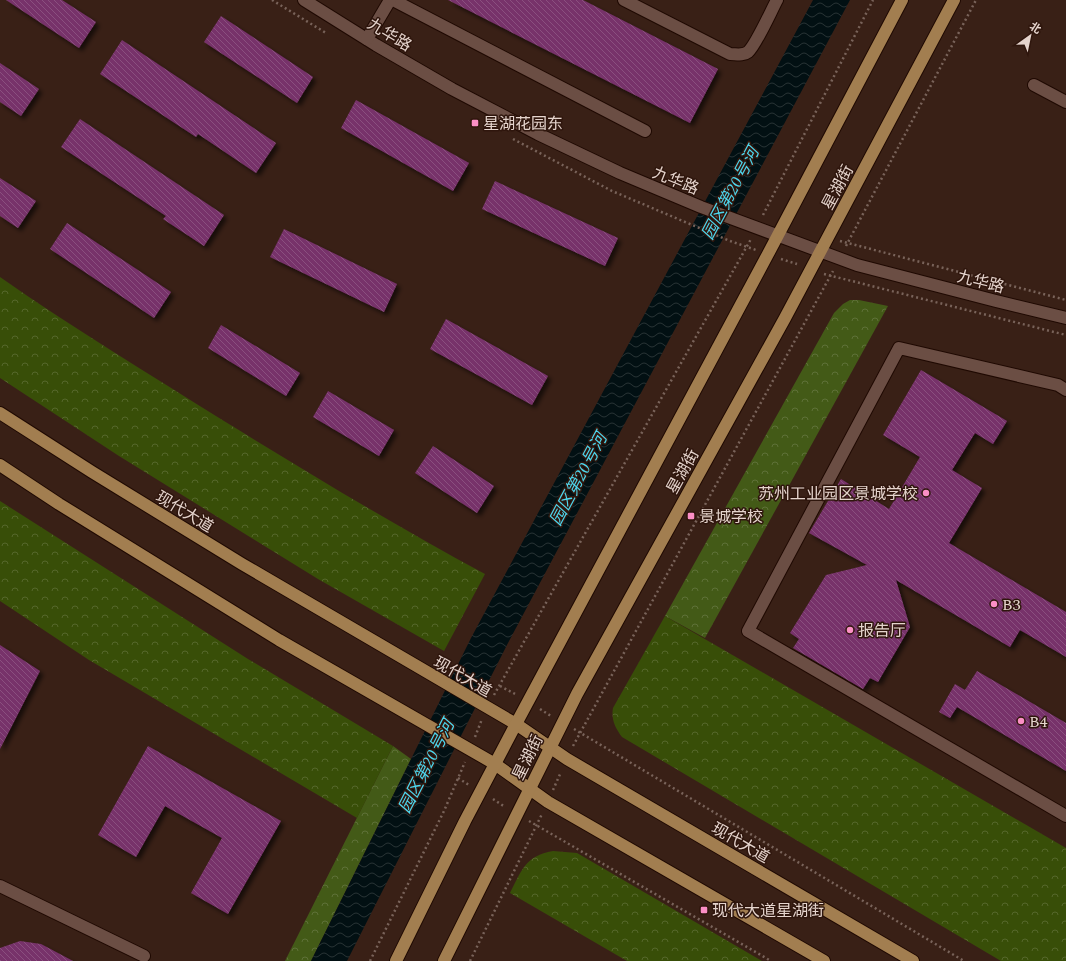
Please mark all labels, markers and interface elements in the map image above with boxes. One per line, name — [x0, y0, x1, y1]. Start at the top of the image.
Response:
street label: 九华路 — [363, 12, 416, 58]
north arrow — [1010, 16, 1050, 56]
text: 北 — [1026, 18, 1044, 38]
place label: 星湖花园东 — [483, 112, 563, 136]
marker: 星湖花园东 — [470, 118, 480, 128]
water label: 园区第20号河 — [695, 140, 768, 245]
street label: 九华路 — [649, 161, 702, 201]
street label: 星湖街 — [816, 161, 860, 214]
street label: 九华路 — [955, 265, 1007, 299]
water label: 园区第20号河 — [543, 426, 616, 531]
street label: 星湖街 — [661, 445, 705, 498]
place label: 苏州工业园区景城学校 — [758, 482, 918, 506]
street label: 现代大道 — [151, 485, 218, 539]
marker: 苏州工业园区景城学校 — [921, 488, 931, 498]
place label: 景城学校 — [699, 505, 763, 529]
marker: 景城学校 — [686, 511, 696, 521]
place label: B3 — [1002, 593, 1021, 617]
marker: B3 — [989, 599, 999, 609]
place label: 报告厅 — [858, 619, 906, 643]
marker: 报告厅 — [845, 625, 855, 635]
street label: 现代大道 — [429, 650, 496, 703]
place label: B4 — [1029, 710, 1048, 734]
water label: 园区第20号河 — [392, 712, 463, 818]
marker: B4 — [1016, 716, 1026, 726]
street label: 星湖街 — [507, 731, 549, 784]
street label: 现代大道 — [707, 816, 774, 869]
place label: 现代大道星湖街 — [712, 899, 824, 923]
marker: 现代大道星湖街 — [699, 905, 709, 915]

